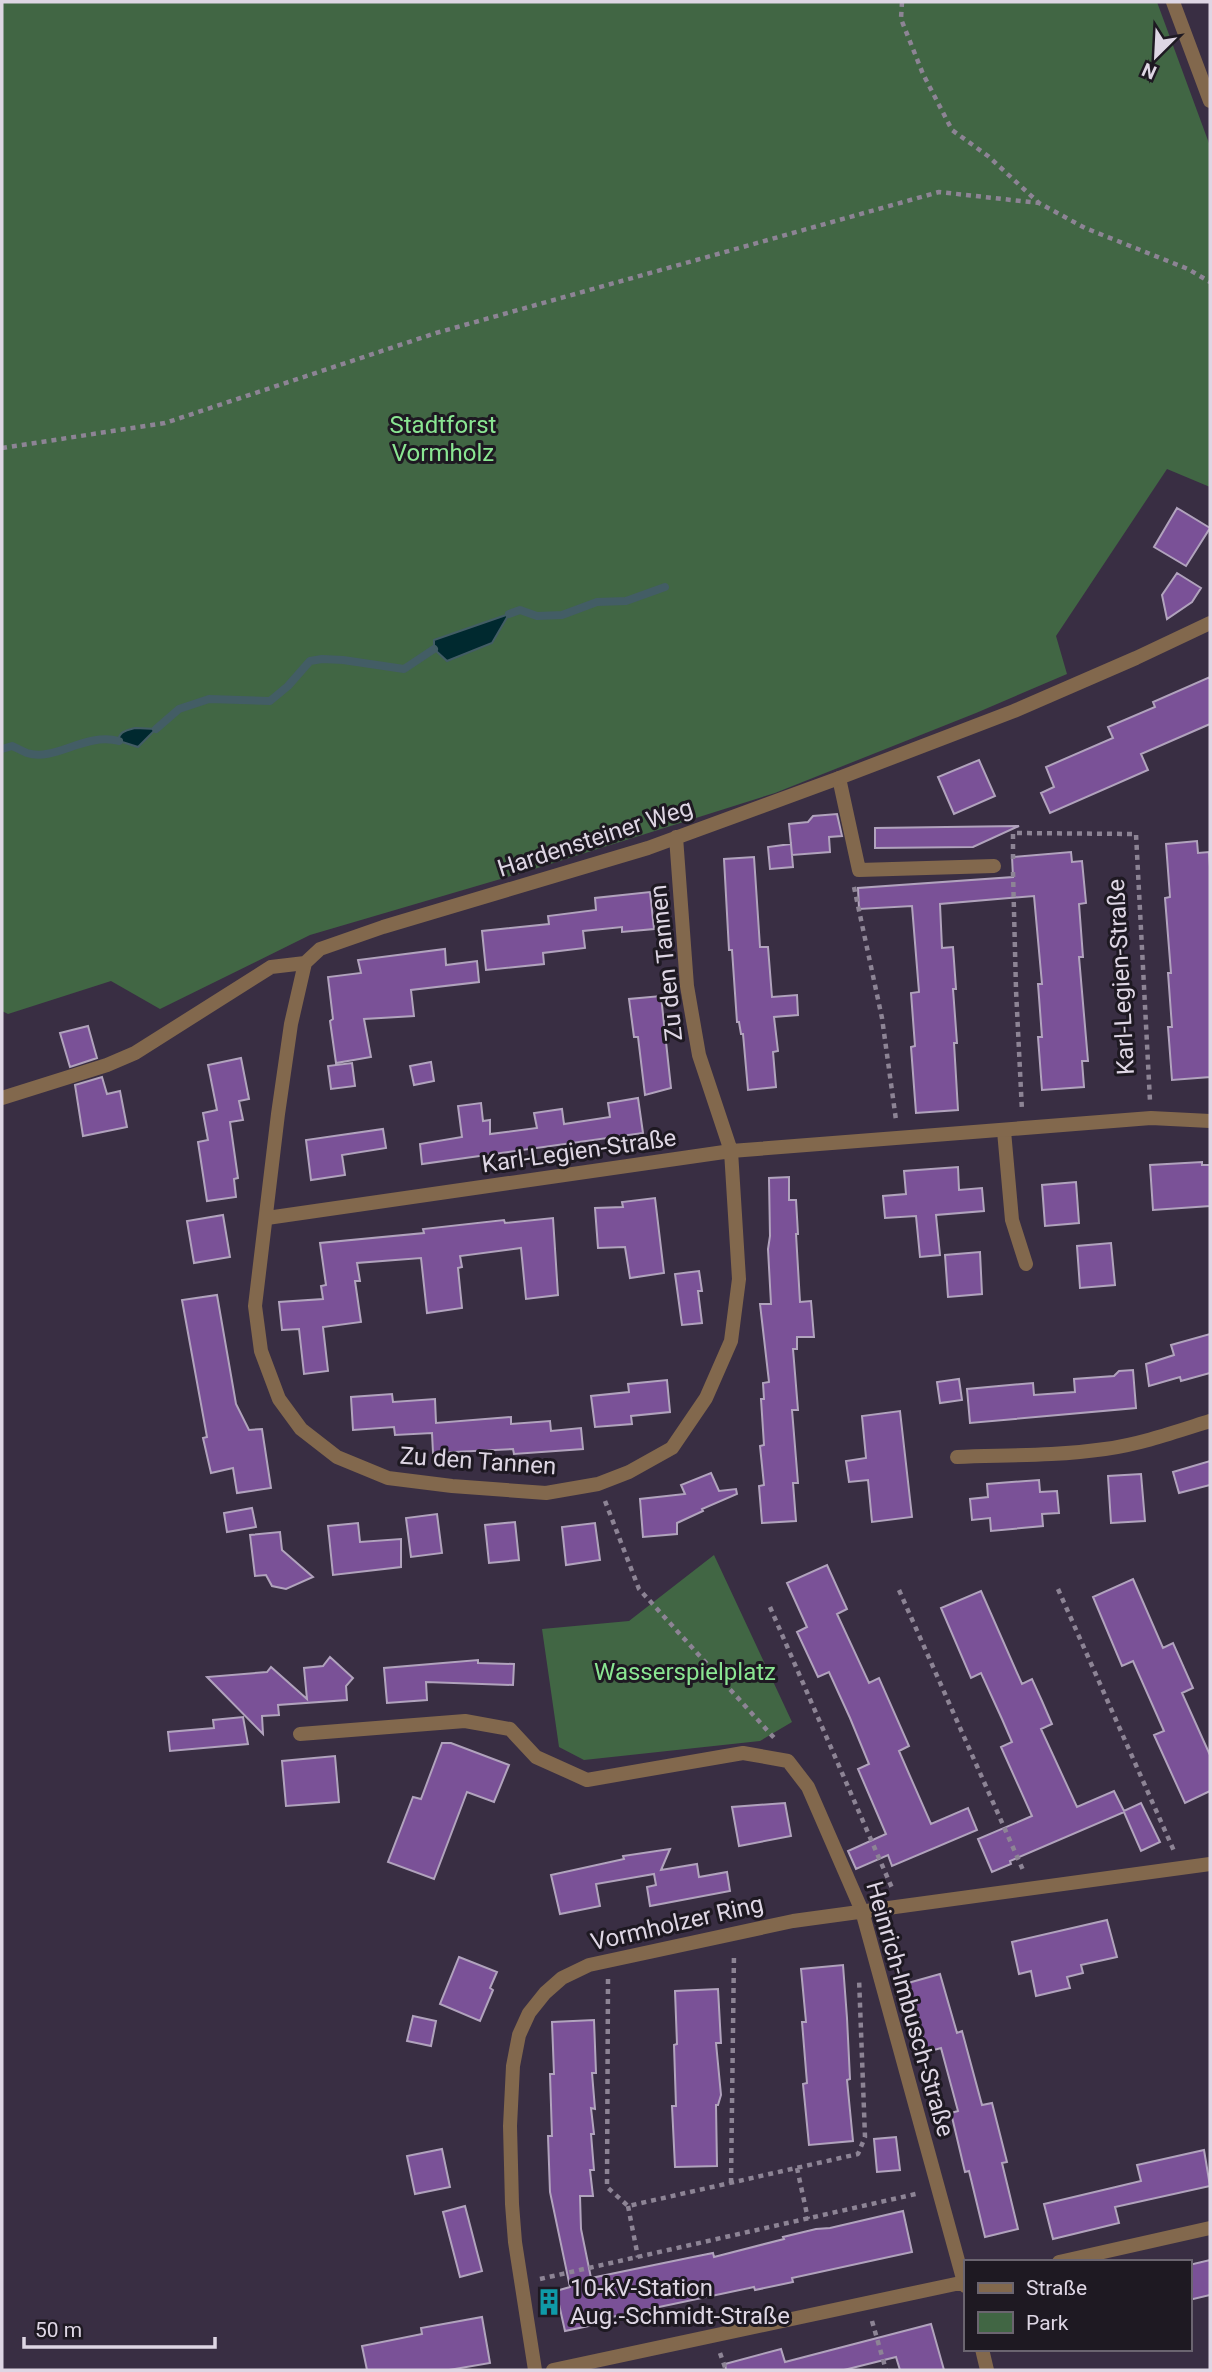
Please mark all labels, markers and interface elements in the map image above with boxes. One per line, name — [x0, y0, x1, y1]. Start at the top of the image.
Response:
north arrow — [1121, 21, 1191, 91]
text: N — [1138, 58, 1160, 84]
park label: Stadtforst Vormholz — [390, 411, 497, 467]
street label: Hardensteiner Weg — [494, 793, 696, 883]
street label: Karl-Legien-Straße — [1102, 878, 1140, 1076]
street label: Zu den Tannen — [644, 884, 688, 1042]
street label: Karl-Legien-Straße — [480, 1123, 678, 1179]
street label: Zu den Tannen — [399, 1442, 557, 1480]
park label: Wasserspielplatz — [594, 1658, 776, 1686]
street label: Heinrich-Imbusch-Straße — [860, 1878, 960, 2140]
street label: Vormholzer Ring — [588, 1890, 766, 1956]
legend — [964, 2260, 1191, 2351]
place label: 10-kV-Station Aug.-Schmidt-Straße — [570, 2274, 790, 2330]
text: Straße — [1026, 2276, 1087, 2300]
building icon: 10-kV-Station Aug.-Schmidt-Straße — [534, 2287, 564, 2317]
scale bar — [24, 2306, 215, 2350]
text: Park — [1026, 2311, 1069, 2335]
text: 50 m — [35, 2318, 82, 2342]

